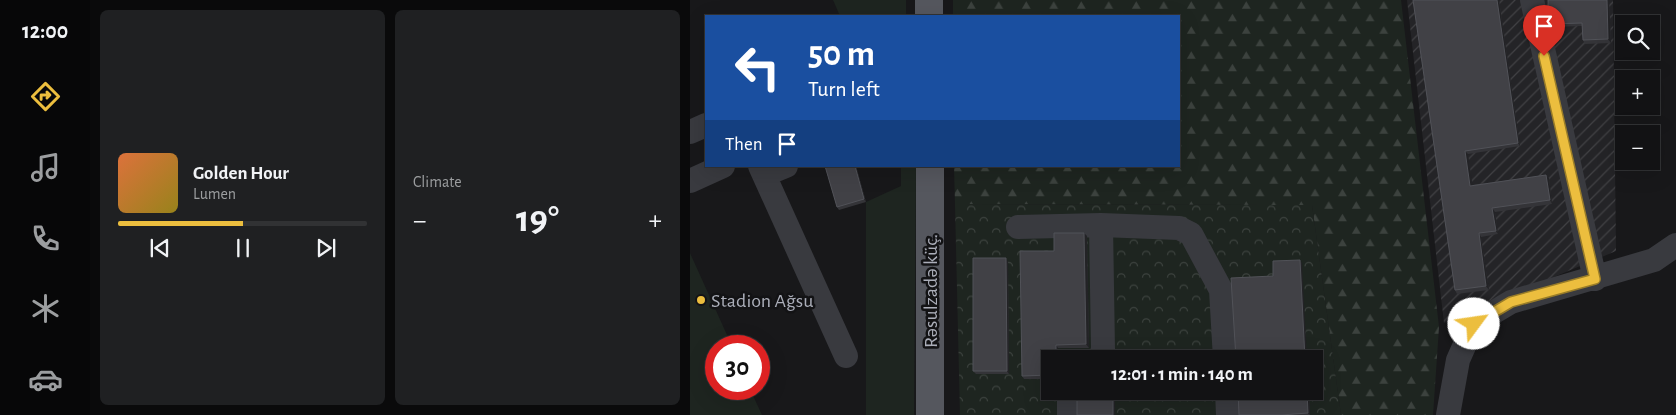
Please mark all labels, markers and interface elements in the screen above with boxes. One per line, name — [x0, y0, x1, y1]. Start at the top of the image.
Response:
pin — [1523, 5, 1565, 56]
icon: arrive — [1530, 12, 1558, 40]
map controls — [1615, 15, 1660, 170]
button: search — [1615, 15, 1660, 60]
text: 12:00 — [22, 20, 68, 42]
icon: left — [725, 35, 790, 100]
text: 50 m — [808, 37, 875, 72]
button: + — [1615, 70, 1660, 115]
text: Turn left — [808, 78, 880, 100]
icon: directions — [28, 79, 63, 114]
button: − — [1615, 125, 1660, 170]
icon: arrive — [773, 130, 801, 158]
text: Then — [725, 135, 763, 154]
icon: music — [28, 150, 63, 185]
text: Golden Hour — [193, 164, 289, 183]
text: Climate — [413, 174, 462, 190]
text: Lumen — [193, 186, 236, 202]
text: 19° — [516, 201, 559, 239]
text: − — [413, 207, 426, 235]
text: + — [649, 207, 662, 235]
icon: phone — [28, 221, 63, 256]
icon: previous — [146, 234, 174, 262]
icon: pause — [229, 234, 257, 262]
icon: next — [312, 234, 340, 262]
street label: Rəsulzadə küç. — [921, 234, 941, 348]
icon: climate — [28, 291, 63, 326]
place label: Stadion Ağsu — [711, 291, 813, 311]
marker: Stadion Ağsu — [695, 294, 707, 306]
position arrow — [1447, 297, 1499, 349]
speed limit sign: 30 — [705, 335, 770, 400]
icon: car — [28, 362, 63, 397]
text: 12:01 · 1 min · 140 m — [1111, 365, 1253, 384]

